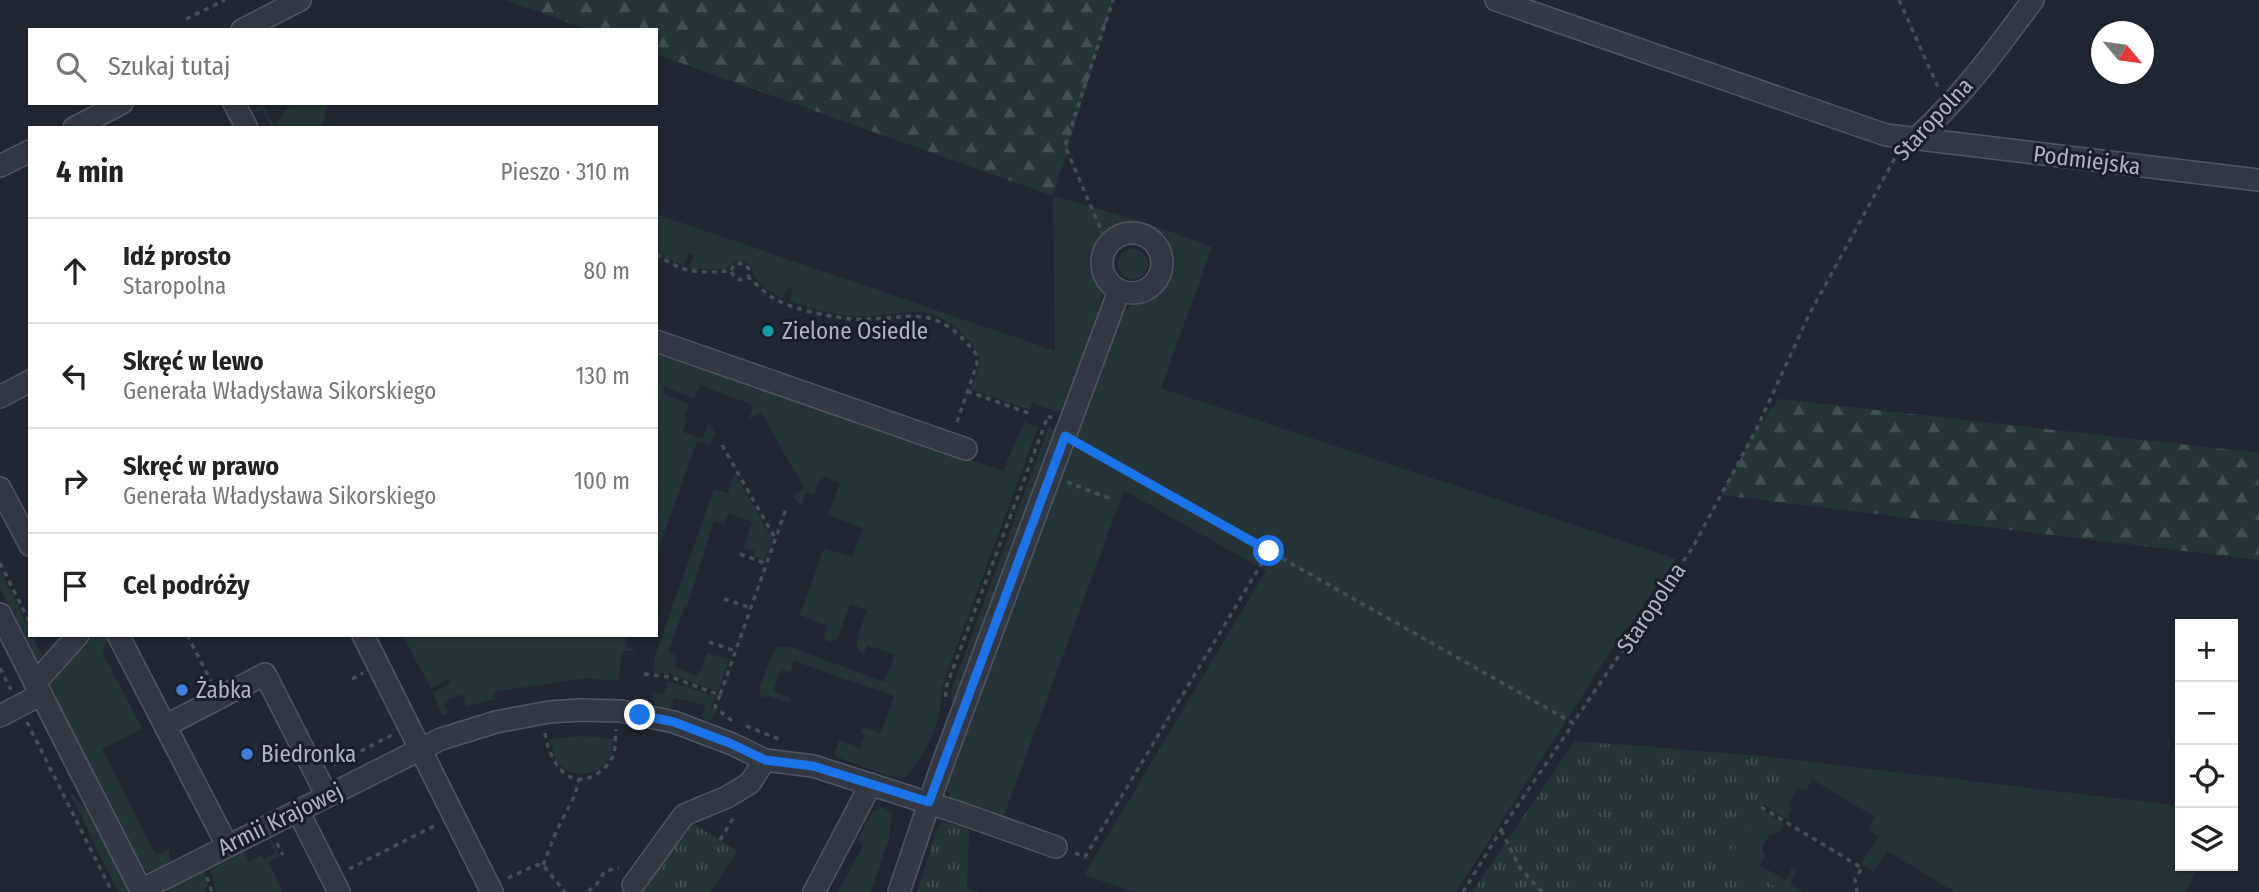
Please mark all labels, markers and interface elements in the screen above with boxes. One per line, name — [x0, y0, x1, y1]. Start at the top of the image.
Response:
north arrow — [2091, 21, 2154, 84]
search box — [28, 28, 658, 105]
icon: search — [52, 48, 90, 86]
text: Szukaj tutaj — [108, 51, 231, 82]
street label: Staropolna — [1888, 72, 1978, 166]
street label: Podmiejska — [2032, 140, 2142, 180]
text: 4 min — [56, 154, 124, 190]
text: Pieszo · 310 m — [500, 158, 630, 186]
text: Idź prosto — [123, 241, 231, 272]
icon: ahead — [56, 252, 94, 290]
text: 80 m — [583, 257, 630, 285]
text: Staropolna — [123, 272, 226, 300]
place label: Zielone Osiedle — [782, 317, 928, 345]
marker: Zielone Osiedle — [760, 323, 776, 339]
text: Skręć w lewo — [123, 346, 264, 377]
icon: left — [56, 357, 94, 395]
text: 130 m — [576, 362, 630, 390]
text: Generała Władysława Sikorskiego — [123, 377, 436, 405]
text: Skręć w prawo — [123, 451, 279, 482]
icon: right — [56, 462, 94, 500]
text: 100 m — [574, 467, 630, 495]
text: Generała Władysława Sikorskiego — [123, 482, 436, 510]
route start — [1253, 535, 1284, 566]
street label: Staropolna — [1611, 557, 1691, 659]
icon: arrive — [56, 567, 94, 605]
text: Cel podróży — [123, 570, 250, 601]
map controls — [2175, 619, 2238, 871]
button: + — [2175, 619, 2238, 682]
place label: Żabka — [196, 676, 252, 704]
marker: Żabka — [174, 682, 190, 698]
button: − — [2175, 682, 2238, 745]
route end — [624, 699, 655, 730]
place label: Biedronka — [261, 740, 356, 768]
button: locate — [2175, 745, 2238, 808]
marker: Biedronka — [239, 746, 255, 762]
street label: Armii Krajowej — [213, 777, 347, 861]
button: layers — [2175, 808, 2238, 871]

